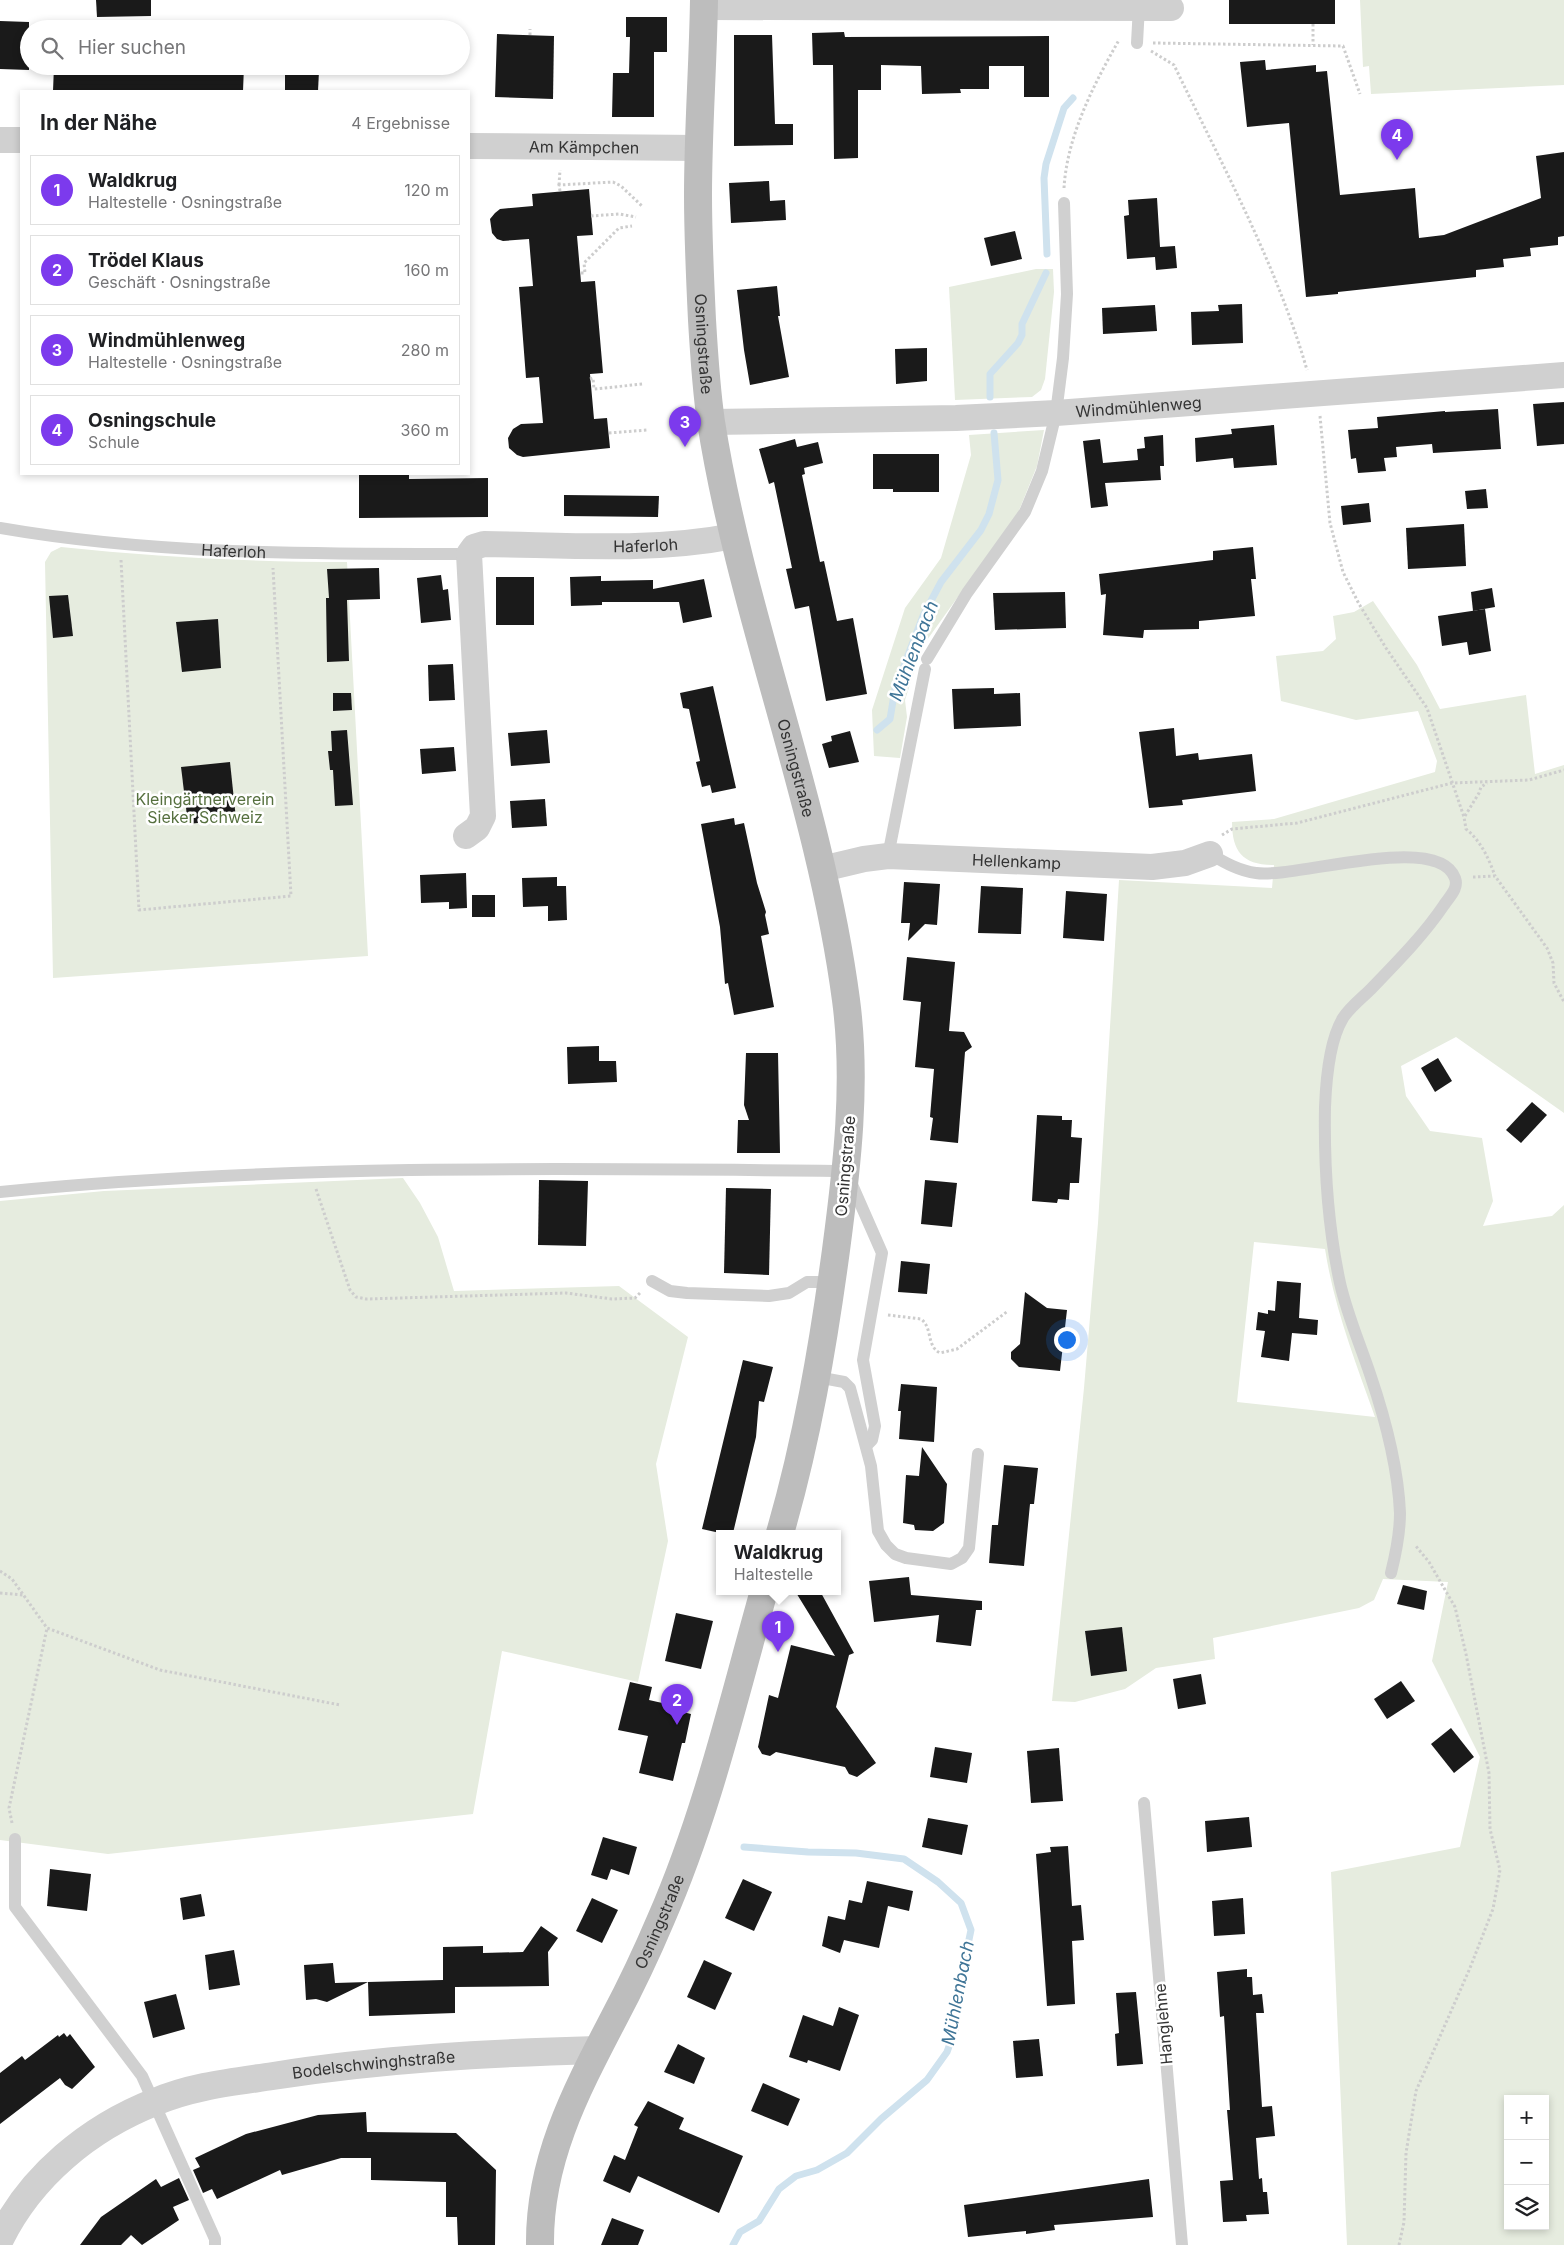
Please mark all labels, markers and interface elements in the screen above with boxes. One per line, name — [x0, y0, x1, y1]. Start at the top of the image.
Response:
search box — [20, 20, 470, 75]
icon: search — [38, 34, 66, 62]
text: Hier suchen — [78, 36, 186, 59]
text: In der Nähe — [40, 110, 157, 135]
text: 4 Ergebnisse — [351, 113, 450, 133]
pin: 4 — [1381, 119, 1413, 160]
street label: Am Kämpchen — [529, 137, 639, 157]
text: Waldkrug — [88, 169, 177, 192]
text: 1 — [54, 180, 60, 200]
text: 120 m — [404, 180, 449, 200]
text: Haltestelle · Osningstraße — [88, 192, 282, 212]
text: Trödel Klaus — [88, 249, 204, 272]
text: 2 — [52, 260, 62, 280]
text: 160 m — [404, 260, 449, 280]
text: Geschäft · Osningstraße — [88, 272, 271, 292]
street label: Osningstraße — [691, 293, 717, 395]
text: Windmühlenweg — [88, 329, 245, 352]
text: 3 — [52, 340, 62, 360]
text: 280 m — [401, 340, 449, 360]
text: Haltestelle · Osningstraße — [88, 352, 282, 372]
street label: Windmühlenweg — [1075, 392, 1202, 422]
pin: 3 — [669, 406, 701, 447]
text: Osningschule — [88, 409, 216, 432]
text: 4 — [52, 420, 62, 440]
text: 360 m — [401, 420, 449, 440]
text: Schule — [88, 432, 140, 452]
street label: Haferloh — [613, 534, 679, 556]
street label: Haferloh — [201, 540, 266, 562]
water label: Mühlenbach — [885, 598, 942, 704]
street label: Osningstraße — [773, 716, 819, 819]
park label: Kleingärtnerverein Sieker Schweiz — [135, 789, 275, 827]
street label: Hellenkamp — [971, 850, 1062, 873]
street label: Osningstraße — [831, 1115, 859, 1217]
your location — [1054, 1327, 1080, 1353]
popup — [716, 1530, 841, 1595]
text: Waldkrug — [734, 1541, 823, 1564]
text: Haltestelle — [734, 1564, 813, 1584]
pin: 1 — [762, 1611, 794, 1652]
pin: 2 — [661, 1684, 693, 1725]
street label: Osningstraße — [630, 1871, 688, 1972]
water label: Mühlenbach — [937, 1939, 978, 2047]
street label: Hanglehne — [1149, 1982, 1177, 2066]
street label: Bodelschwinghstraße — [291, 2046, 456, 2083]
map controls — [1504, 2095, 1549, 2230]
button: + — [1504, 2095, 1549, 2140]
button: − — [1504, 2140, 1549, 2185]
button: layers — [1504, 2185, 1549, 2230]

